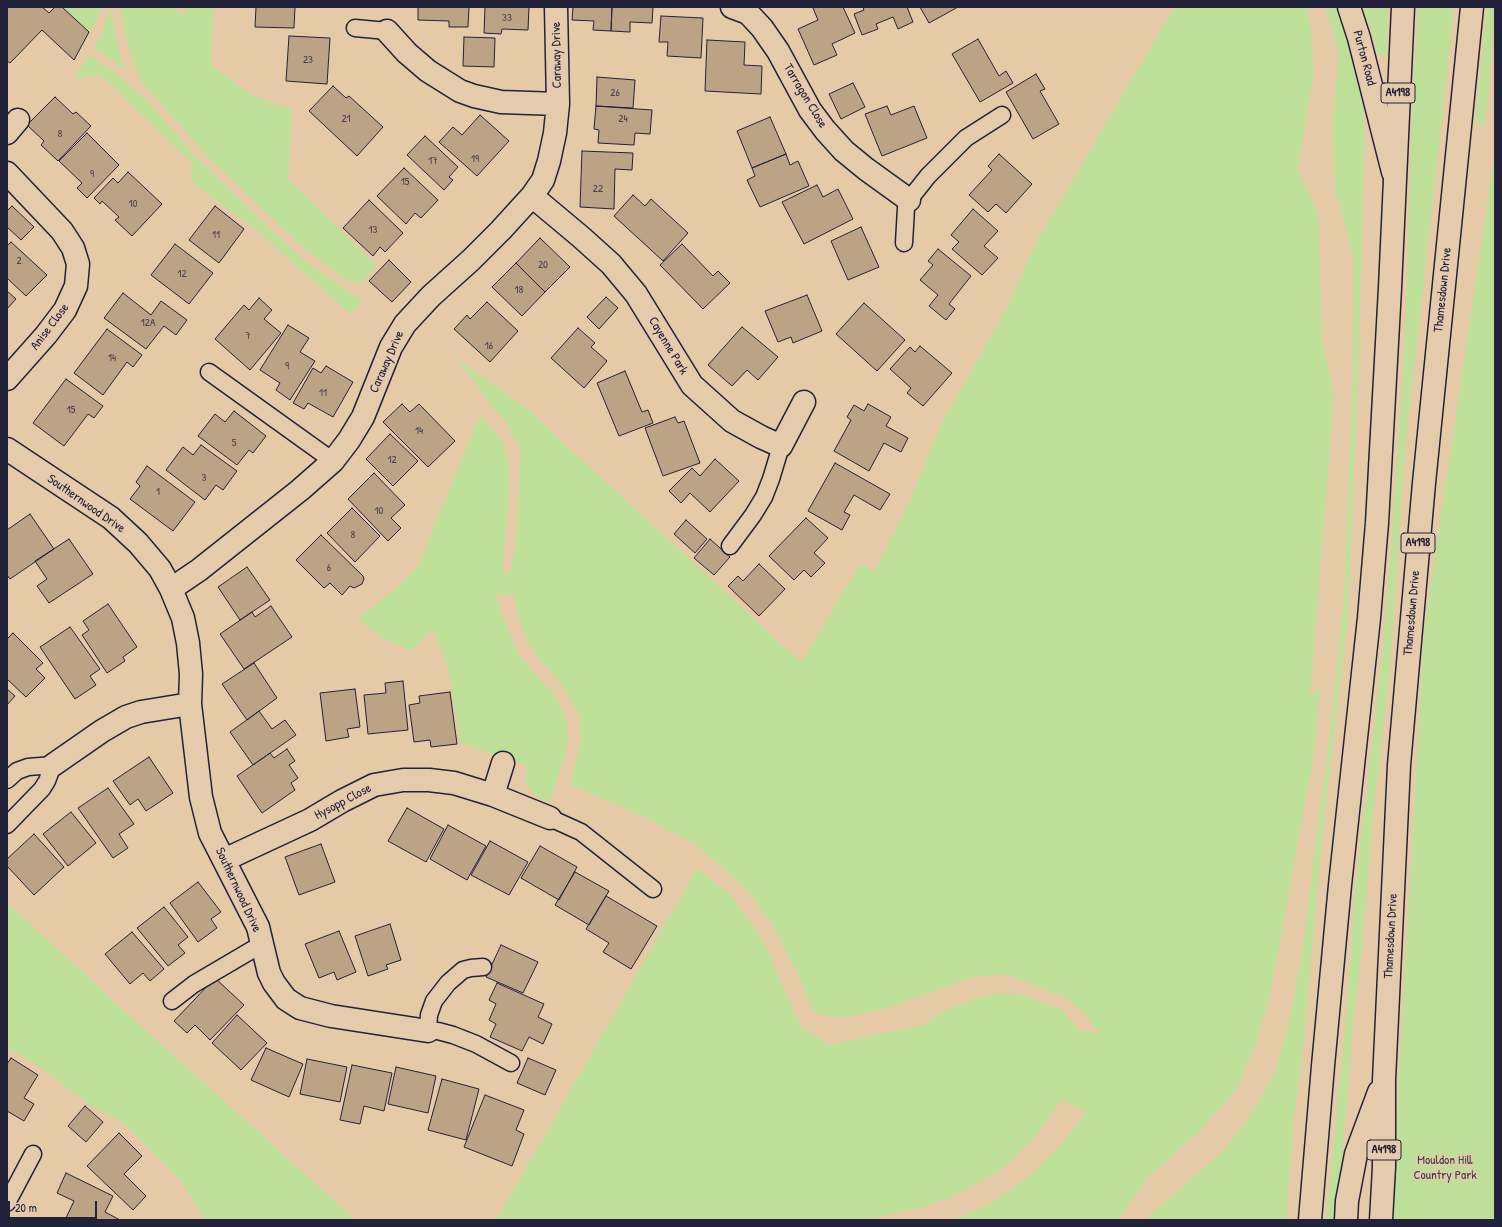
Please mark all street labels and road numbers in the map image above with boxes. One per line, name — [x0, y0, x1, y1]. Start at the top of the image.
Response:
street label: Caraway Drive — [549, 22, 565, 88]
street label: Purton Road — [1349, 29, 1379, 87]
street label: Tarragon Close — [780, 61, 830, 131]
road number: A4198 — [1381, 83, 1415, 103]
street label: Thamesdown Drive — [1431, 247, 1455, 333]
street label: Anise Close — [27, 301, 73, 353]
street label: Cayenne Park — [645, 314, 691, 378]
street label: Caraway Drive — [366, 329, 408, 395]
street label: Southernwood Drive — [44, 471, 128, 537]
road number: A4198 — [1401, 533, 1435, 553]
street label: Thamesdown Drive — [1401, 570, 1423, 656]
street label: Hysopp Close — [312, 781, 374, 823]
street label: Southernwood Drive — [212, 845, 264, 935]
street label: Thamesdown Drive — [1381, 893, 1401, 979]
road number: A4198 — [1367, 1140, 1401, 1160]

